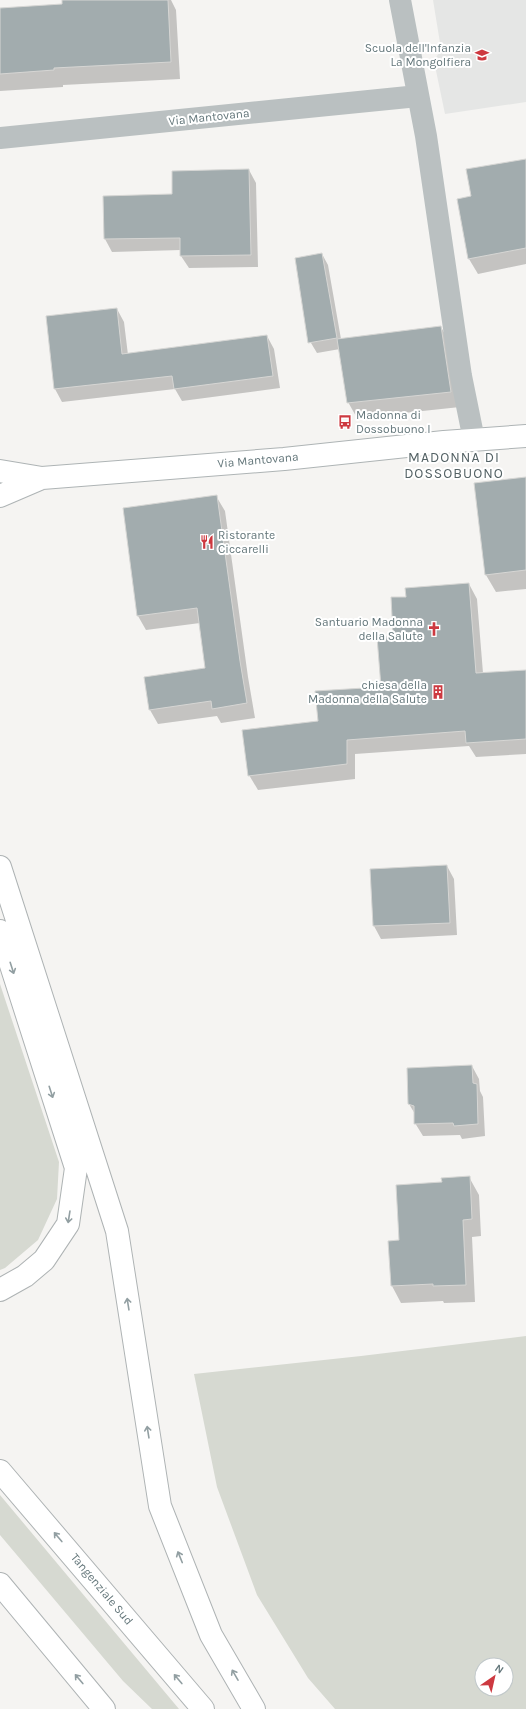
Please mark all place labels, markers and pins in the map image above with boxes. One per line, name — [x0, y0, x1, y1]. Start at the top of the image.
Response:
place label: Scuola dell'Infanzia La Mongolfiera — [365, 41, 471, 69]
school or university icon: Scuola dell'Infanzia La Mongolfiera — [474, 47, 490, 63]
place label: Madonna di Dossobuono I — [356, 408, 431, 436]
bus stop icon: Madonna di Dossobuono I — [337, 414, 353, 430]
place label: Ristorante Ciccarelli — [218, 528, 275, 556]
restaurant icon: Ristorante Ciccarelli — [199, 534, 215, 550]
place label: Santuario Madonna della Salute — [315, 615, 423, 643]
church icon: Santuario Madonna della Salute — [426, 621, 442, 637]
place label: chiesa della Madonna della Salute — [308, 678, 427, 706]
building icon: chiesa della Madonna della Salute — [430, 684, 446, 700]

